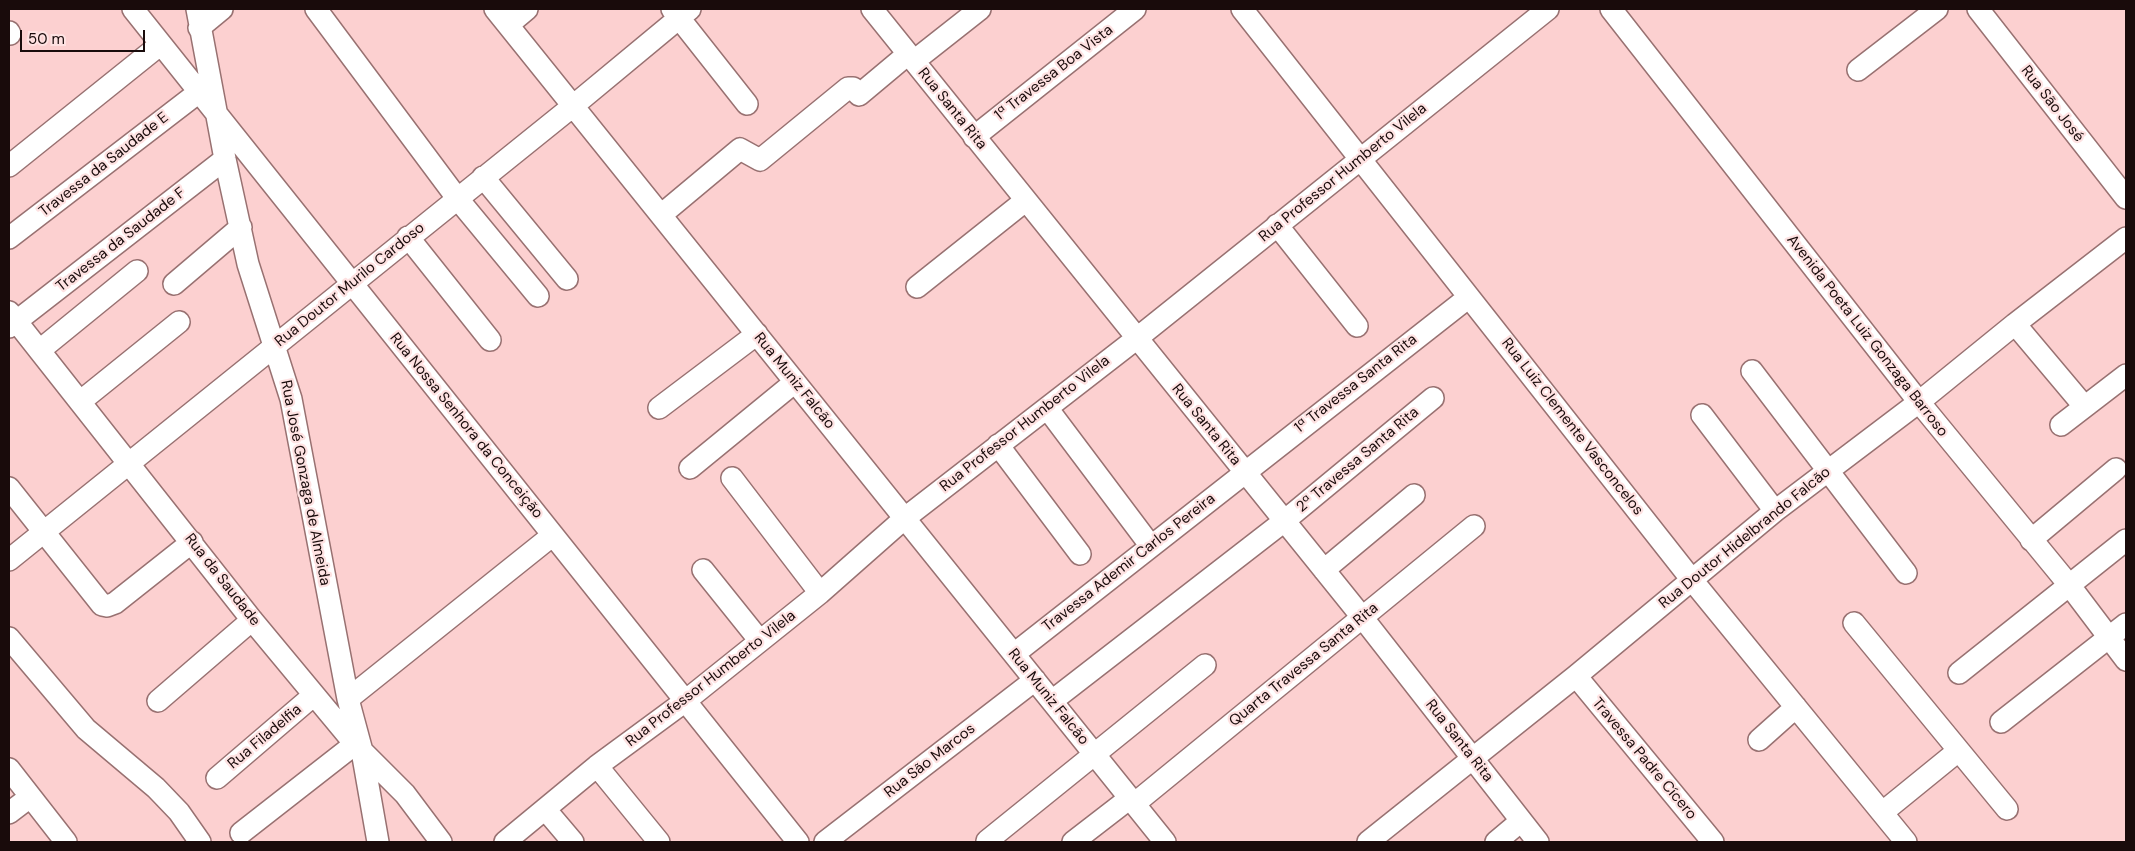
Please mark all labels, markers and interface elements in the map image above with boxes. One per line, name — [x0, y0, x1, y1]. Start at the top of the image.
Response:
scale bar — [22, 20, 148, 52]
street label: 1ª Travessa Boa Vista — [991, 21, 1117, 125]
text: 50 m — [28, 29, 65, 49]
street label: Rua São José — [2017, 62, 2087, 146]
street label: Rua Santa Rita — [914, 65, 990, 153]
street label: Rua Professor Humberto Vilela — [1256, 100, 1430, 246]
street label: Travessa da Saudade E — [36, 109, 172, 221]
street label: Travessa da Saudade F — [53, 184, 189, 296]
street label: Rua Doutor Murilo Cardoso — [272, 219, 428, 351]
street label: Avenida Poeta Luiz Gonzaga Barroso — [1783, 231, 1951, 441]
street label: Rua Muniz Falcão — [750, 329, 838, 433]
street label: Rua Nossa Senhora da Conceição — [386, 330, 546, 522]
street label: 1ª Travessa Santa Rita — [1291, 331, 1421, 437]
street label: Rua Luiz Clemente Vasconcelos — [1497, 335, 1647, 519]
street label: Rua Professor Humberto Vilela — [937, 352, 1113, 496]
street label: Rua José Gonzaga de Almeida — [276, 379, 334, 587]
street label: Rua Santa Rita — [1168, 381, 1244, 469]
street label: 2ª Travessa Santa Rita — [1293, 404, 1423, 516]
street label: Rua Doutor Hidelbrando Falcão — [1656, 463, 1834, 613]
street label: Travessa Ademir Carlos Pereira — [1039, 490, 1219, 636]
street label: Rua da Saudade — [180, 530, 264, 630]
street label: Quarta Travessa Santa Rita — [1226, 599, 1382, 731]
street label: Rua Professor Humberto Vilela — [623, 607, 799, 751]
street label: Rua Muniz Falcão — [1004, 645, 1092, 749]
street label: Travessa Padre Cícero — [1588, 694, 1700, 824]
street label: Rua Santa Rita — [1421, 696, 1497, 786]
street label: Rua Filadelfia — [224, 701, 306, 773]
street label: Rua São Marcos — [881, 720, 979, 802]

